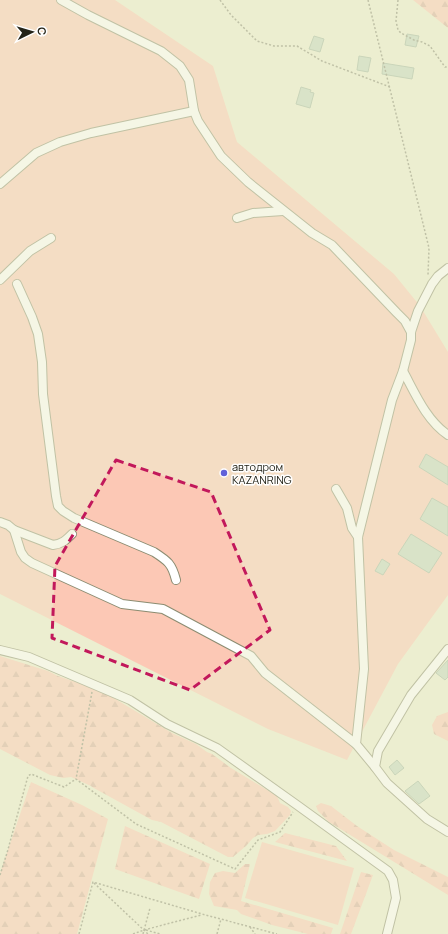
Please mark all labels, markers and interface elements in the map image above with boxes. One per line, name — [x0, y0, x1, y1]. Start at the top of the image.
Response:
north arrow — [12, 12, 52, 52]
text: С — [35, 26, 50, 36]
place label: автодром KAZANRING — [232, 459, 292, 487]
marker: автодром KAZANRING — [219, 468, 229, 478]

